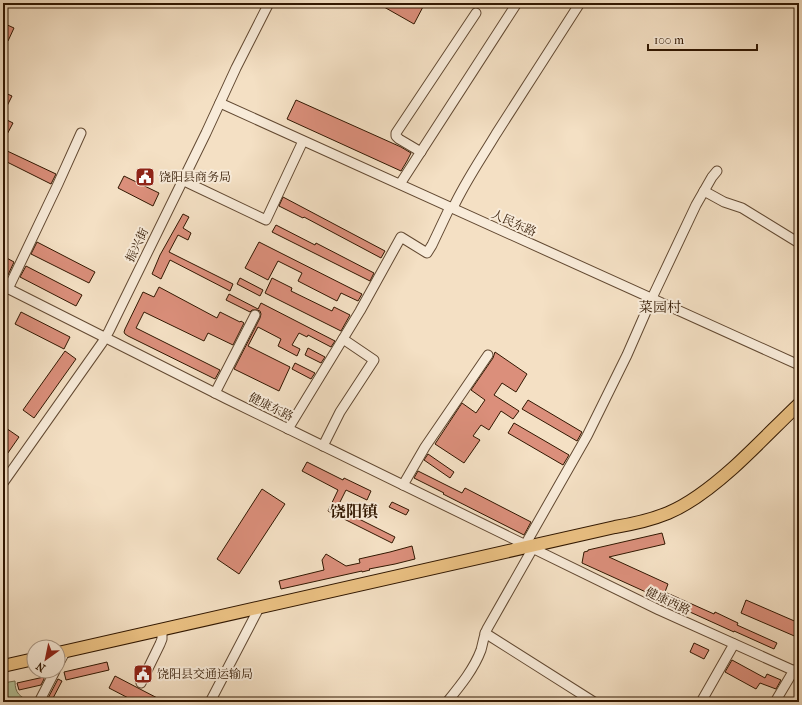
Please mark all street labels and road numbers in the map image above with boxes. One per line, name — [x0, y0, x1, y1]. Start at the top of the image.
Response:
street label: 人民东路 — [489, 207, 539, 239]
street label: 振兴街 — [123, 225, 152, 264]
street label: 健康东路 — [246, 390, 296, 424]
street label: 健康西路 — [643, 585, 693, 617]

